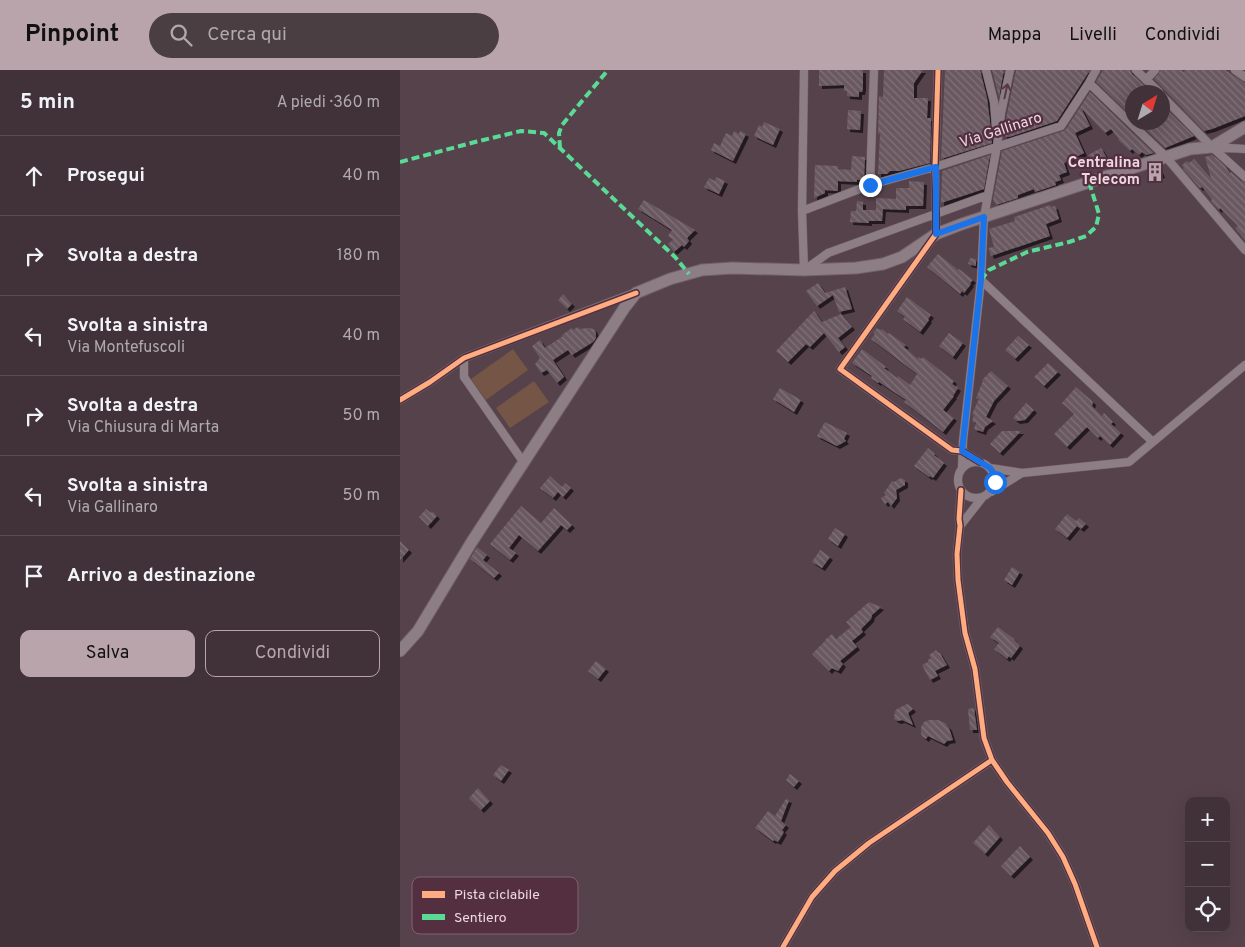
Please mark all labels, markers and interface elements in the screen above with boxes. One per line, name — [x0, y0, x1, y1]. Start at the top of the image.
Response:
search box — [149, 13, 499, 58]
text: Pinpoint — [25, 20, 119, 50]
icon: search — [167, 21, 195, 49]
text: Cerca qui — [207, 23, 287, 47]
text: Mappa — [988, 24, 1041, 47]
text: Livelli — [1069, 24, 1117, 47]
text: Condividi — [1145, 24, 1220, 47]
one-way arrow — [1002, 83, 1011, 99]
north arrow — [1125, 85, 1170, 130]
text: 5 min — [20, 89, 75, 116]
text: A piedi · 360 m — [277, 93, 380, 113]
street label: Via Gallinaro — [957, 109, 1045, 153]
place label: Centralina Telecom — [1068, 154, 1140, 190]
building icon: Centralina Telecom — [1144, 161, 1166, 183]
icon: ahead — [20, 162, 48, 190]
text: Prosegui — [67, 164, 145, 188]
text: 40 m — [342, 166, 380, 186]
route end — [859, 174, 882, 197]
icon: right — [20, 242, 48, 270]
text: Svolta a destra — [67, 244, 198, 268]
text: 180 m — [337, 246, 380, 266]
text: Svolta a sinistra — [67, 314, 208, 338]
icon: left — [20, 322, 48, 350]
text: 40 m — [342, 326, 380, 346]
text: Via Montefuscoli — [67, 338, 185, 358]
text: Svolta a destra — [67, 394, 198, 418]
icon: right — [20, 402, 48, 430]
text: 50 m — [343, 406, 380, 426]
text: Via Chiusura di Marta — [67, 418, 219, 438]
route start — [984, 471, 1007, 494]
text: Svolta a sinistra — [67, 474, 208, 498]
icon: left — [20, 482, 48, 510]
text: 50 m — [343, 486, 380, 506]
text: Via Gallinaro — [67, 498, 158, 518]
icon: arrive — [20, 562, 48, 590]
text: Arrivo a destinazione — [67, 564, 256, 588]
button: Salva — [20, 630, 195, 677]
button: Condividi — [205, 630, 380, 677]
map controls — [1185, 797, 1230, 932]
button: + — [1185, 797, 1230, 842]
button: − — [1185, 842, 1230, 887]
legend — [412, 877, 578, 934]
text: Pista ciclabile — [454, 887, 540, 904]
button: locate — [1185, 887, 1230, 932]
text: Sentiero — [454, 910, 507, 927]

